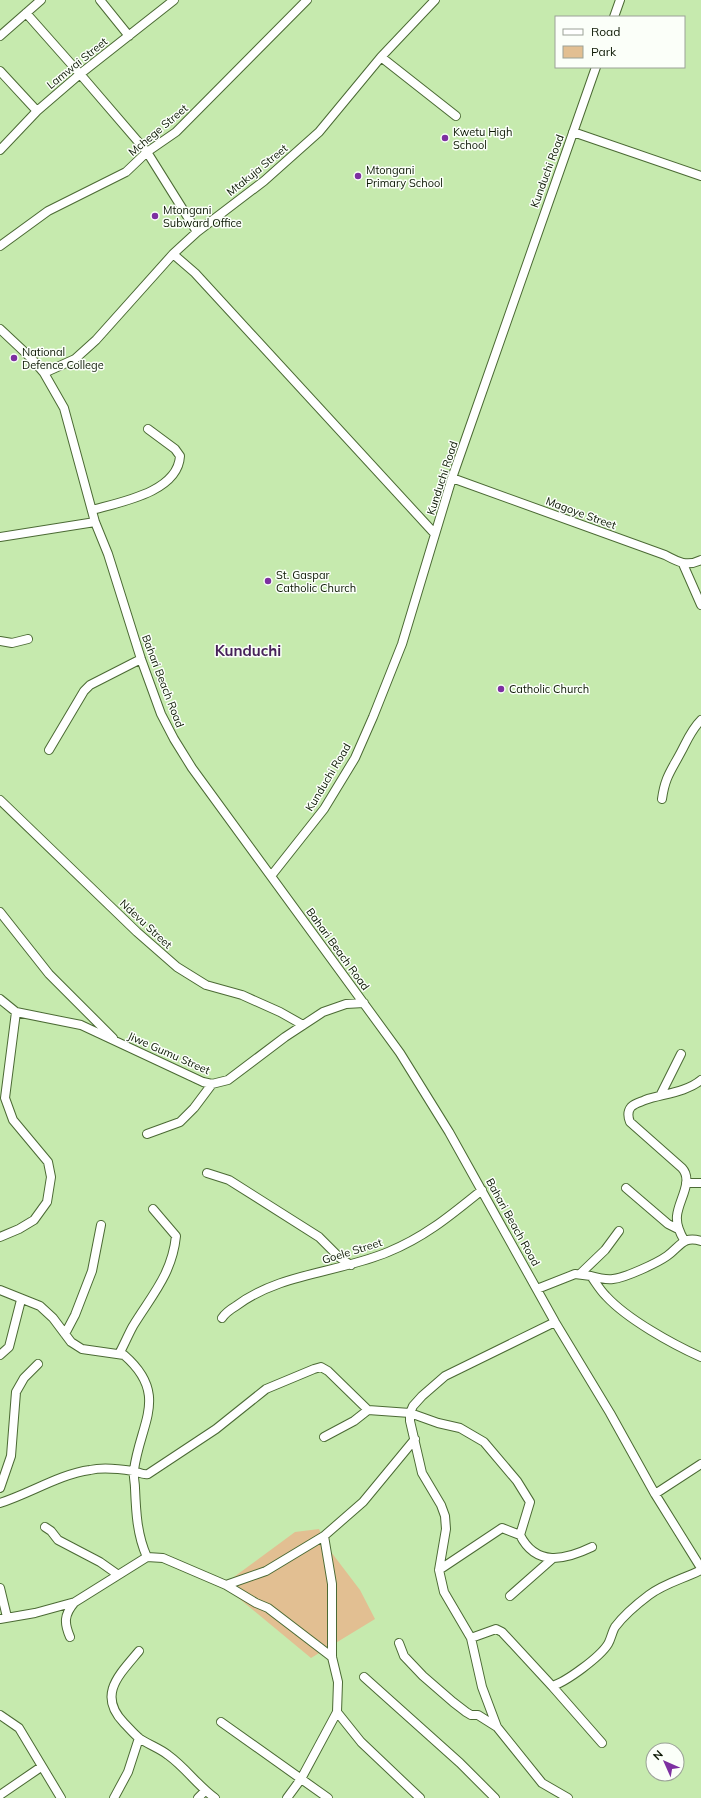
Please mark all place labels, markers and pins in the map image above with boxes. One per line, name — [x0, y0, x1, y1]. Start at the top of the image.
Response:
place label: Kwetu High School — [453, 125, 512, 152]
marker: Kwetu High School — [440, 133, 450, 143]
place label: Mtongani Primary School — [366, 163, 443, 190]
marker: Mtongani Primary School — [353, 171, 363, 181]
place label: Mtongani Subward Office — [163, 203, 242, 230]
marker: Mtongani Subward Office — [150, 211, 160, 221]
place label: National Defence College — [22, 345, 104, 372]
marker: National Defence College — [9, 353, 19, 363]
place label: St. Gaspar Catholic Church — [276, 568, 356, 595]
marker: St. Gaspar Catholic Church — [263, 576, 273, 586]
place label: Catholic Church — [509, 682, 589, 696]
marker: Catholic Church — [496, 684, 506, 694]

